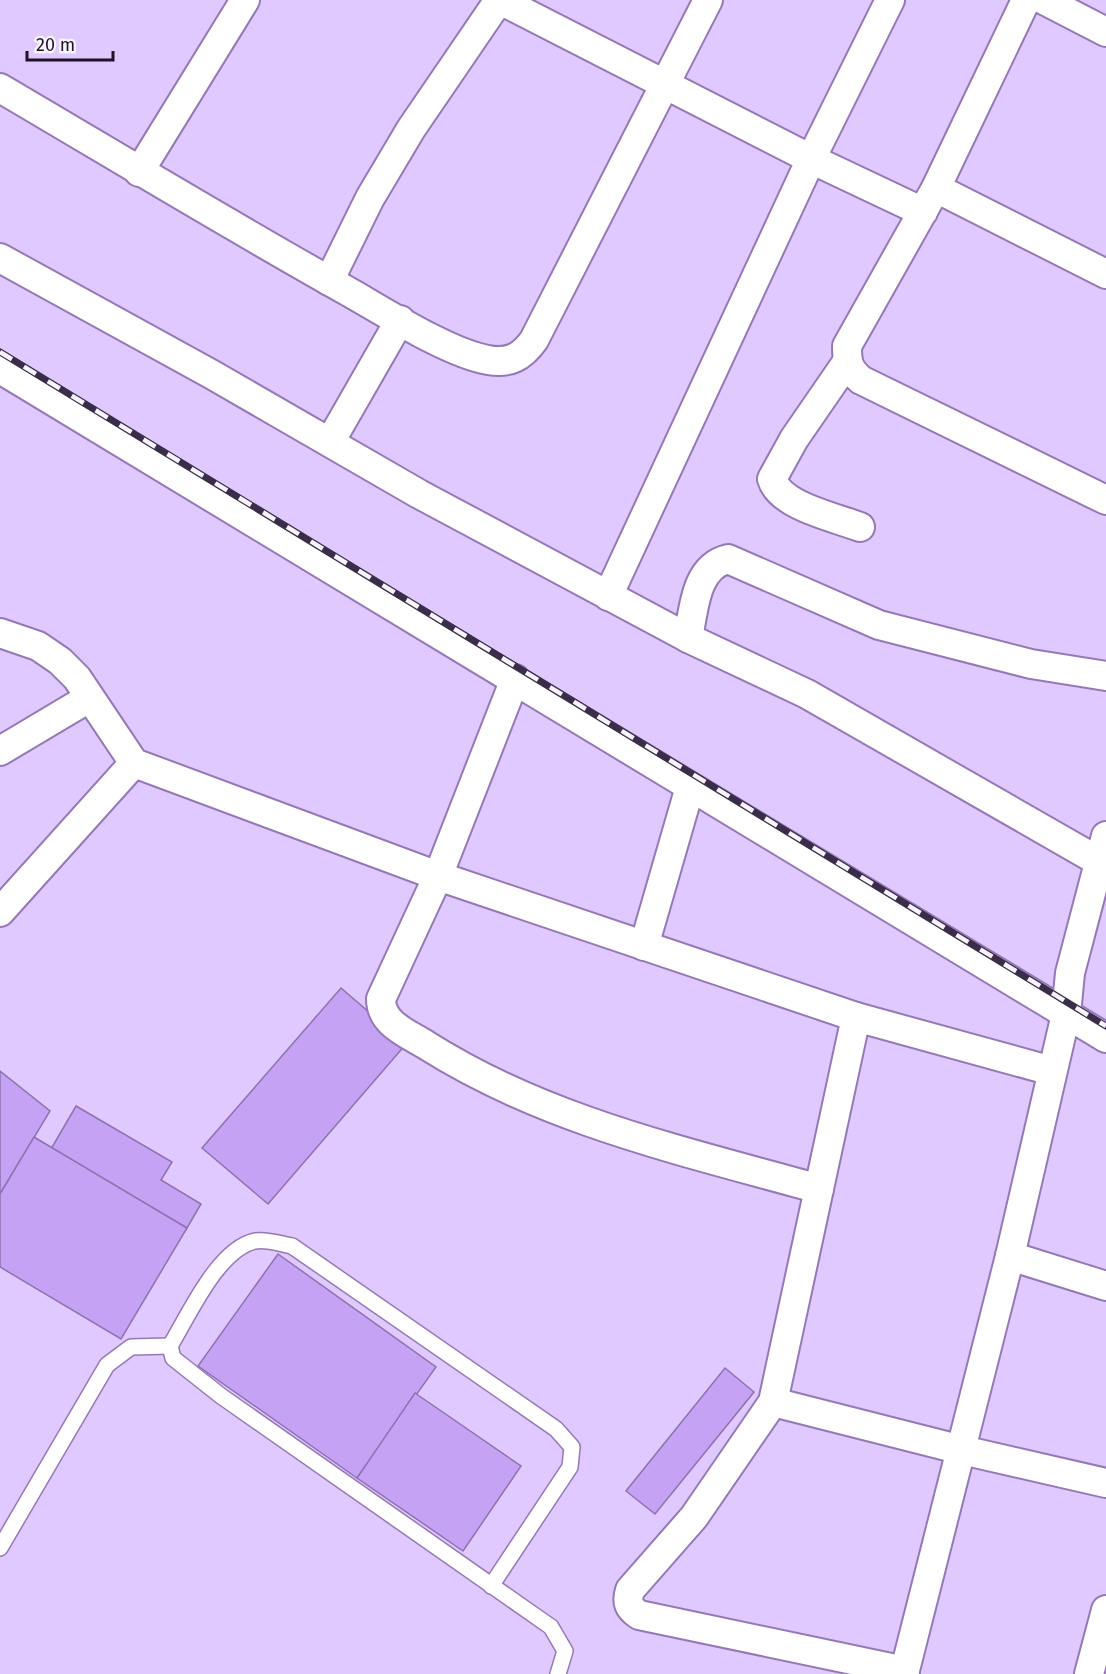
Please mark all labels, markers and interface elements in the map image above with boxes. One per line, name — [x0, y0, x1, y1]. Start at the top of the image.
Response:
scale bar — [27, 24, 112, 62]
text: 20 m — [36, 34, 75, 56]

